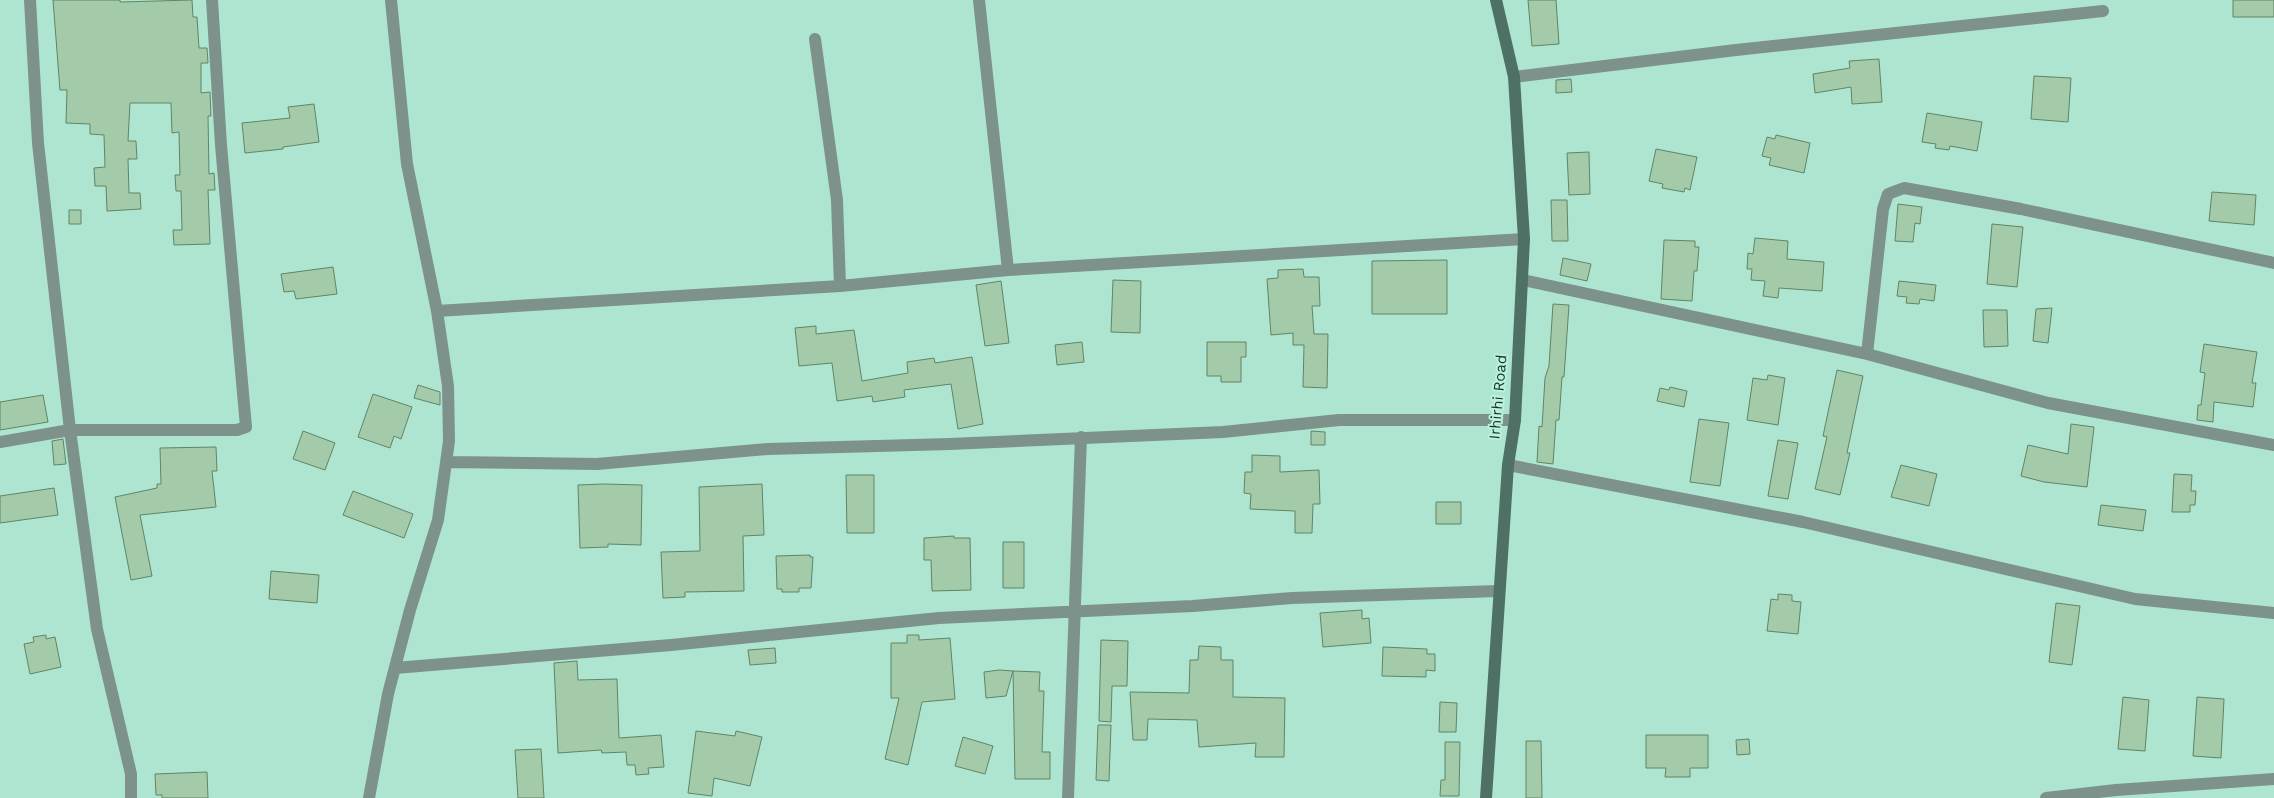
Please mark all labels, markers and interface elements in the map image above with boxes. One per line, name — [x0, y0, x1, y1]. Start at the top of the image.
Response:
street label: Irhirhi Road — [1485, 354, 1511, 440]

